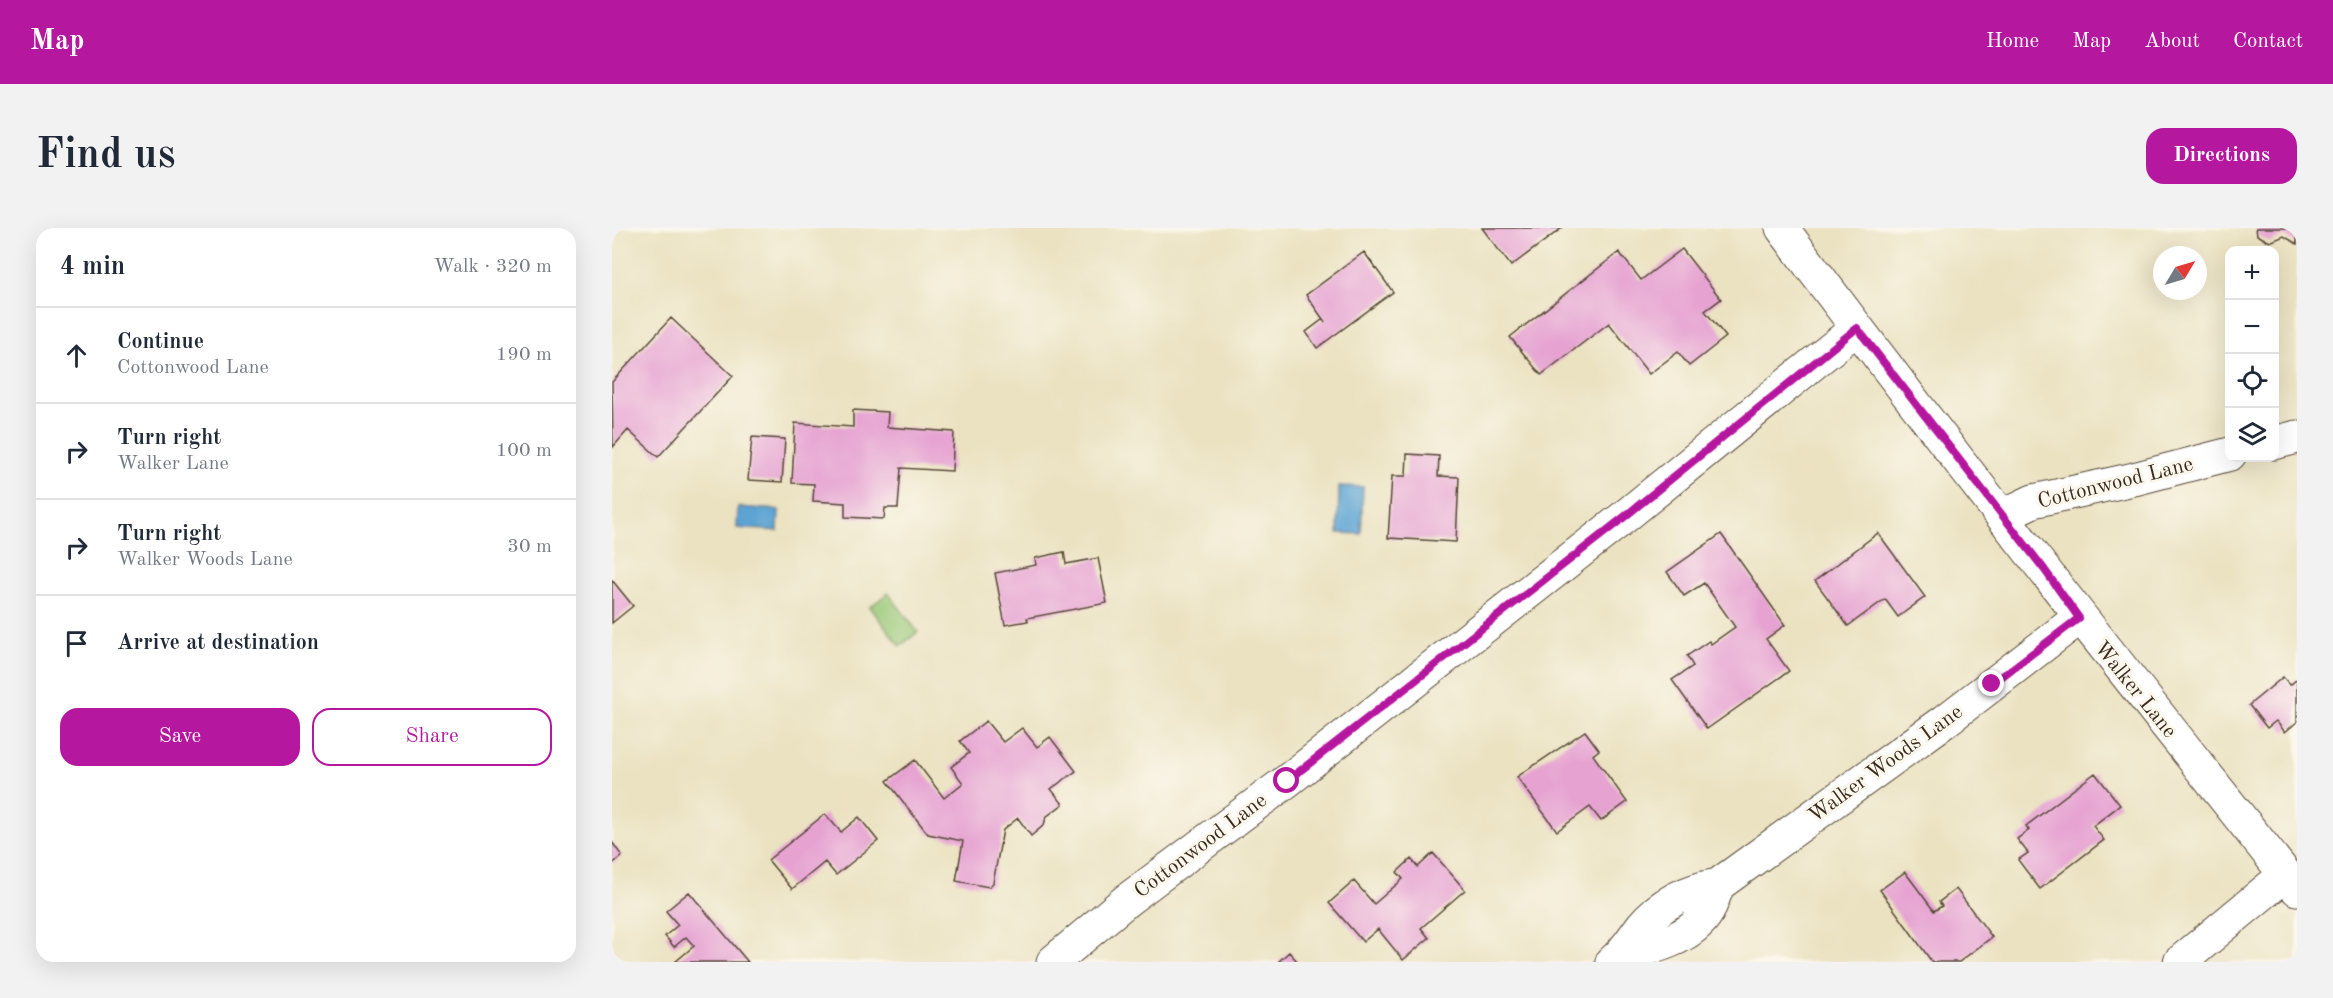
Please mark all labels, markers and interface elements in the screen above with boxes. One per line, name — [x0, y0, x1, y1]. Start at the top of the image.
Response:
text: Map — [30, 28, 84, 56]
text: Home — [1986, 31, 2039, 52]
text: Map — [2072, 31, 2111, 52]
text: About — [2144, 31, 2200, 52]
text: Contact — [2233, 31, 2303, 52]
button: Directions — [2146, 128, 2297, 184]
text: Find us — [36, 135, 175, 177]
north arrow — [2153, 246, 2207, 300]
map controls — [2225, 246, 2279, 462]
button: + — [2225, 246, 2279, 300]
text: 4 min — [60, 254, 125, 280]
text: Walk · 320 m — [433, 257, 552, 277]
button: − — [2225, 300, 2279, 354]
text: Continue — [117, 331, 204, 353]
icon: ahead — [60, 339, 93, 372]
text: 190 m — [496, 345, 552, 365]
button: locate — [2225, 354, 2279, 408]
text: Cottonwood Lane — [117, 358, 269, 378]
button: layers — [2225, 408, 2279, 462]
text: Turn right — [117, 427, 221, 449]
icon: right — [60, 435, 93, 468]
text: 100 m — [496, 441, 552, 461]
text: Walker Lane — [117, 454, 229, 474]
street label: Cottonwood Lane — [2036, 454, 2195, 513]
text: Turn right — [117, 523, 221, 545]
icon: right — [60, 531, 93, 564]
text: 30 m — [507, 537, 552, 557]
text: Walker Woods Lane — [117, 550, 293, 570]
icon: arrive — [60, 627, 93, 660]
text: Arrive at destination — [117, 632, 319, 654]
street label: Walker Lane — [2090, 638, 2180, 742]
route end — [1978, 670, 2004, 696]
street label: Walker Woods Lane — [1805, 701, 1967, 827]
button: Save — [60, 708, 300, 766]
button: Share — [312, 708, 552, 766]
route start — [1273, 767, 1299, 793]
street label: Cottonwood Lane — [1131, 790, 1271, 903]

